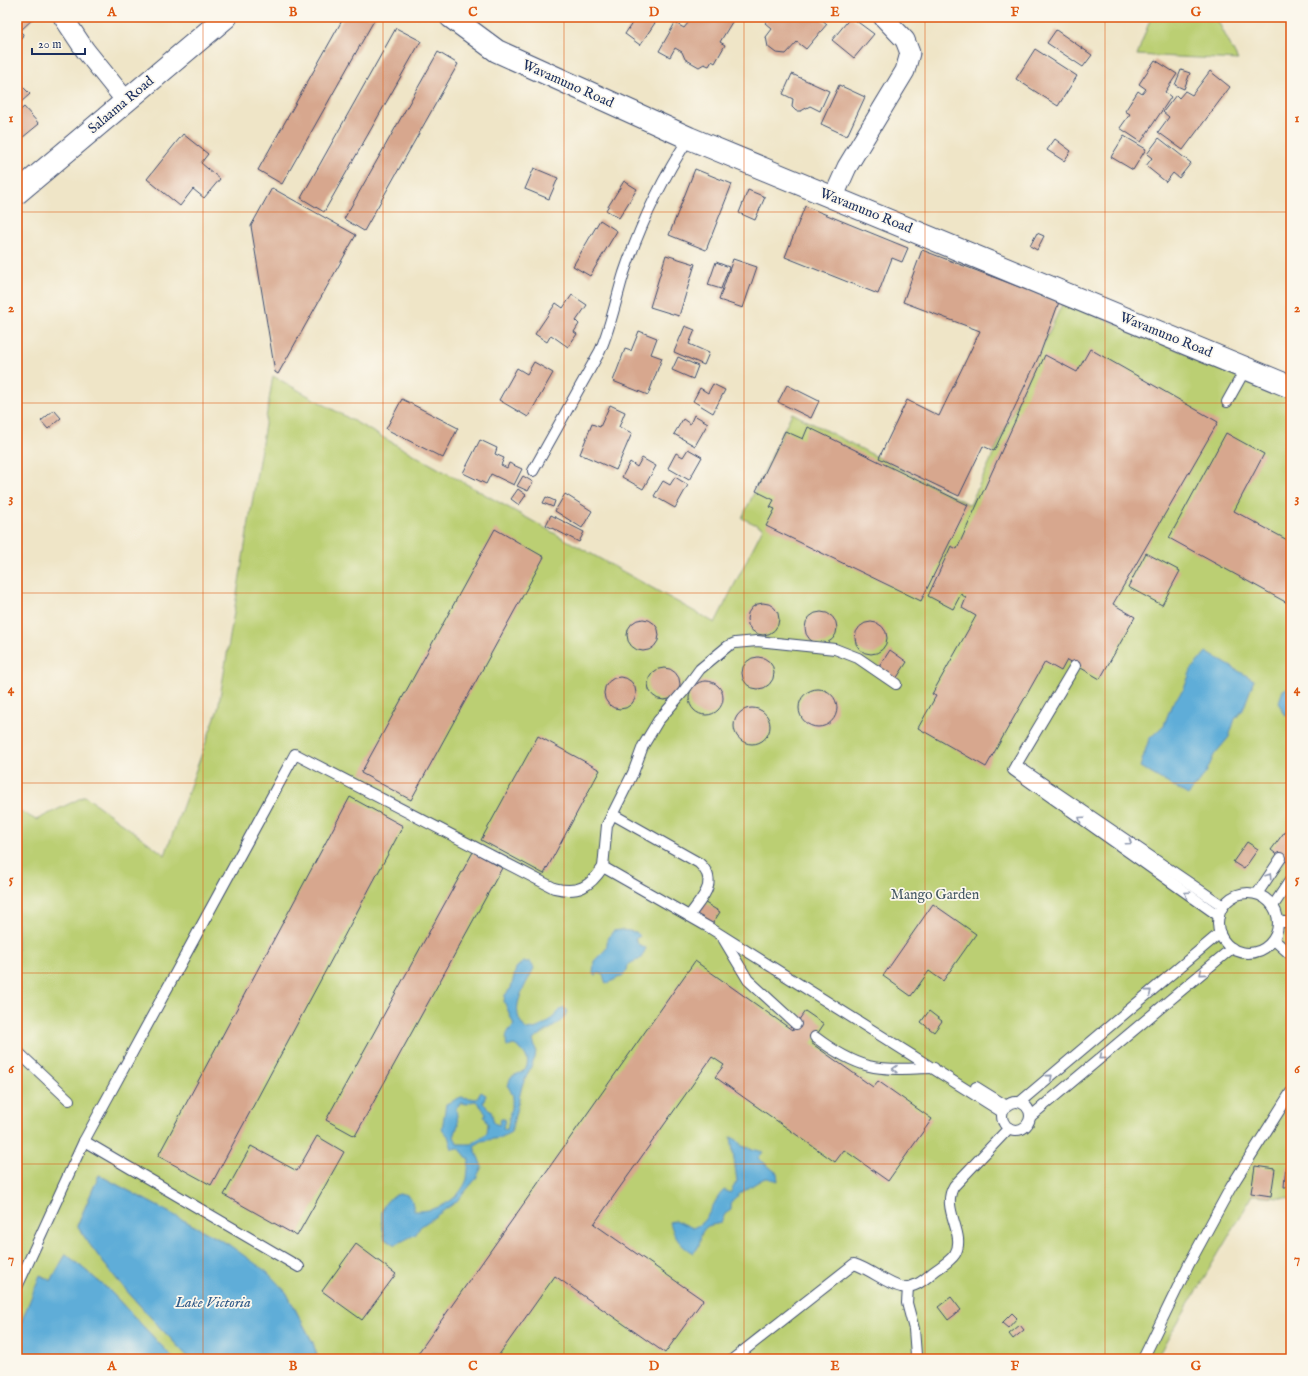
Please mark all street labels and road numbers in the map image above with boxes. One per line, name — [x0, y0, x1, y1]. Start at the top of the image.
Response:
street label: Wavamuno Road — [519, 56, 617, 112]
street label: Salaama Road — [84, 72, 158, 138]
street label: Wavamuno Road — [817, 184, 915, 238]
street label: Wavamuno Road — [1117, 308, 1215, 362]

